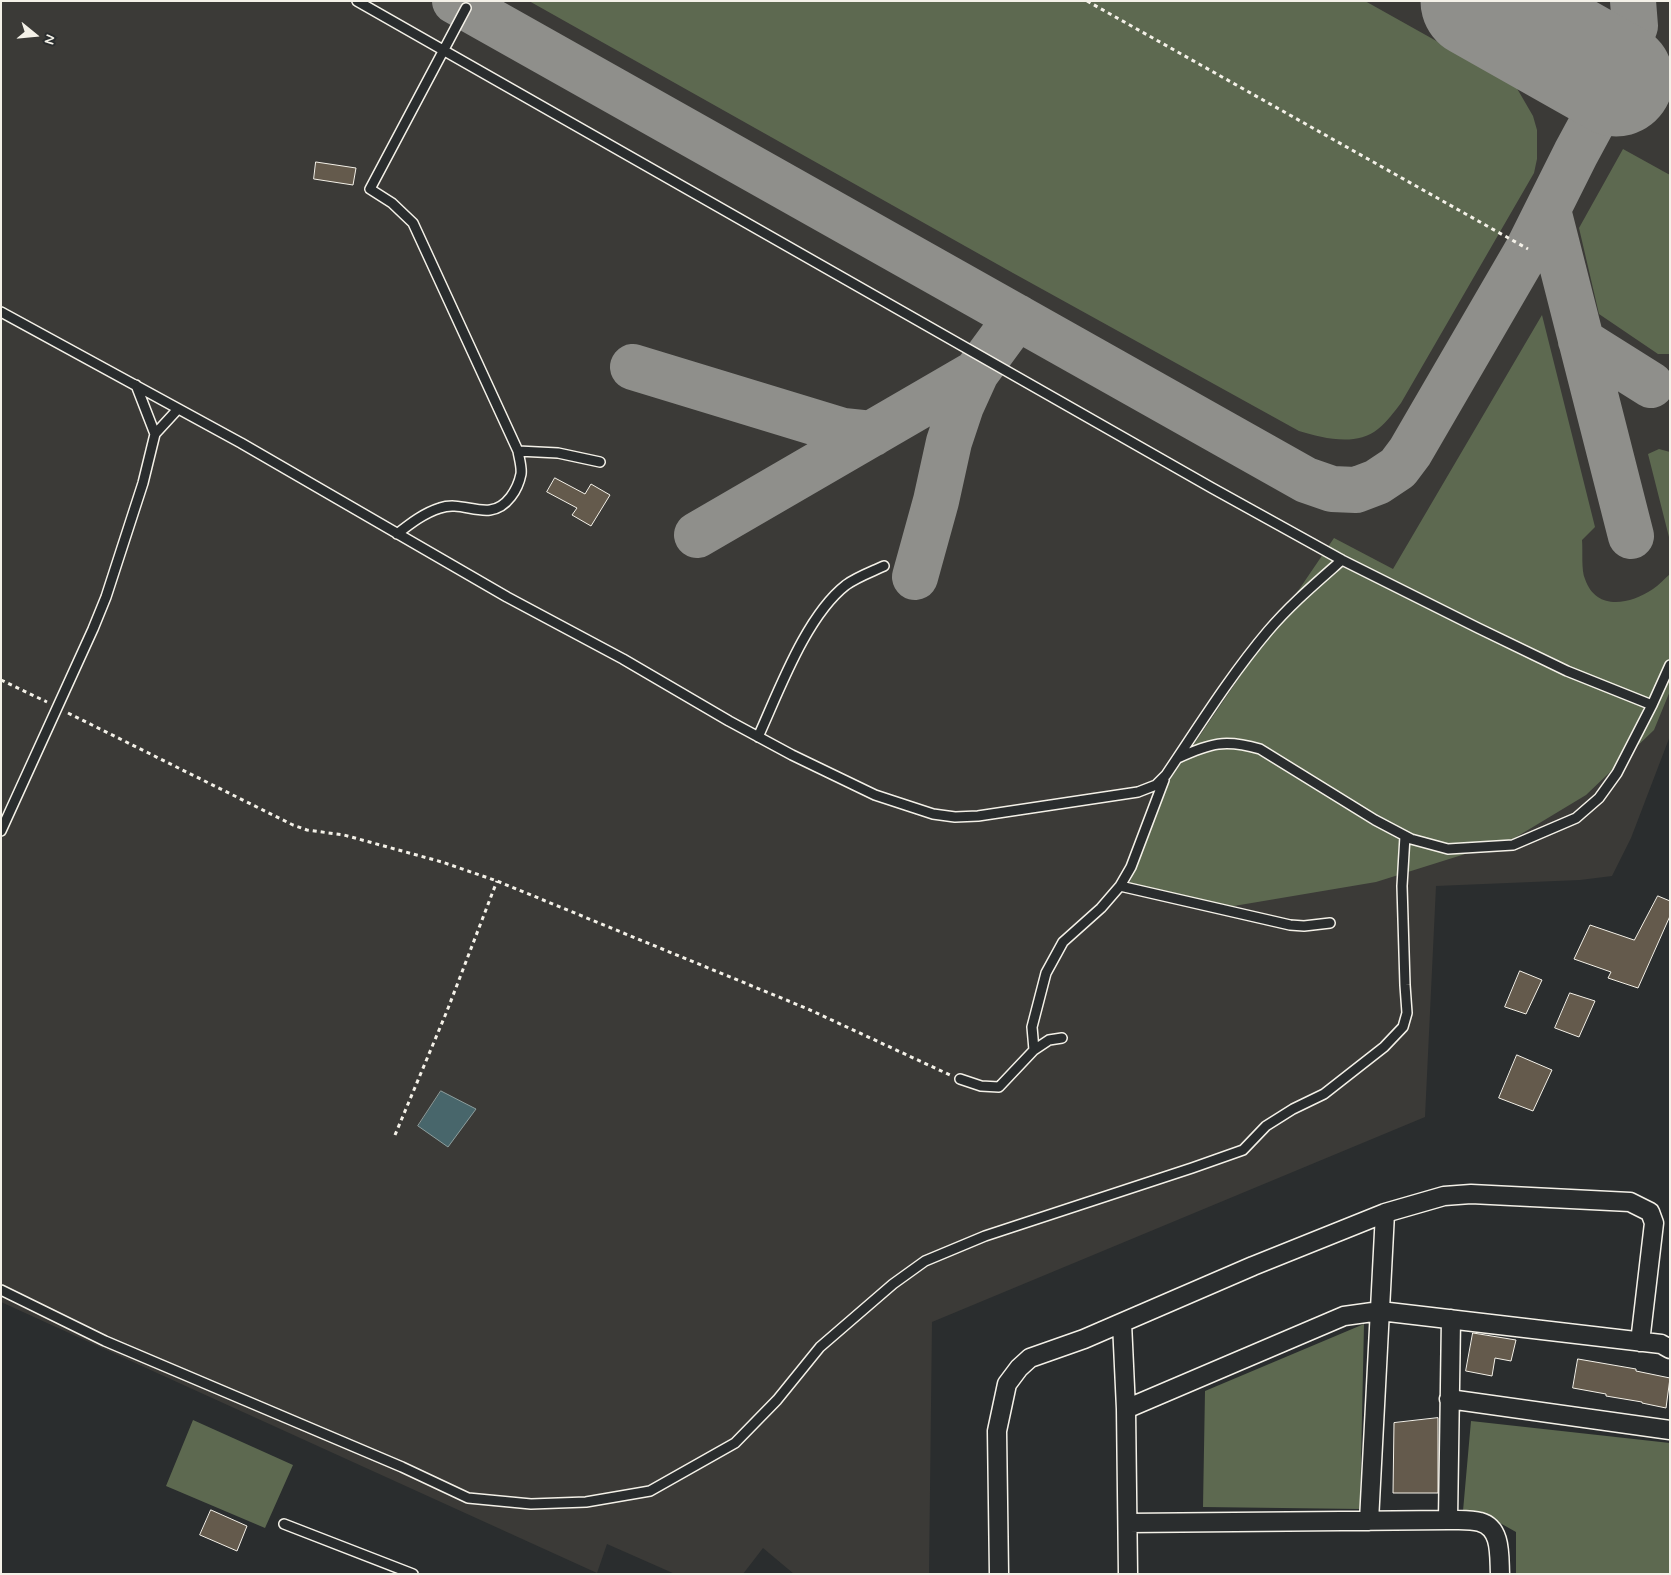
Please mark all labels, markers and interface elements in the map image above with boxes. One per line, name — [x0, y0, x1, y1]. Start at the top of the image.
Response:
north arrow — [10, 10, 60, 60]
text: N — [39, 32, 59, 46]

